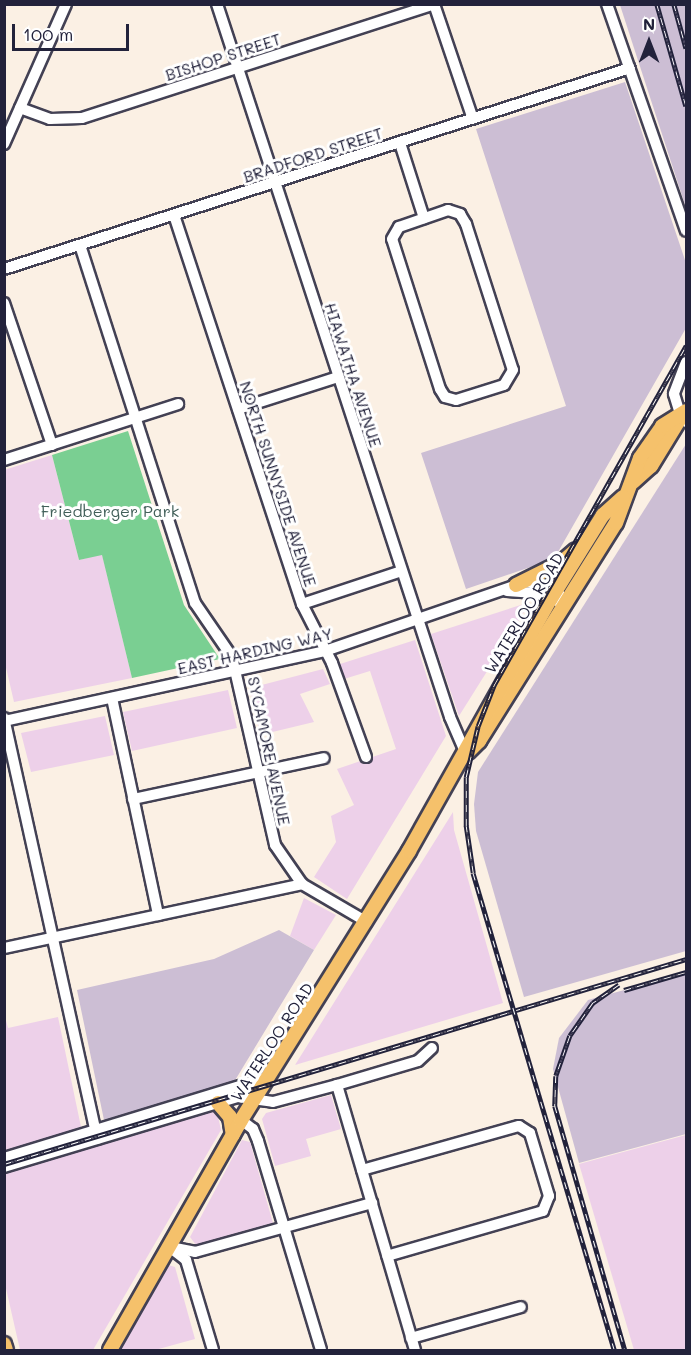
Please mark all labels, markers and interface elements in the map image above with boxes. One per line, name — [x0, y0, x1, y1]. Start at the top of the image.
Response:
scale bar — [15, 12, 132, 50]
north arrow — [619, 12, 679, 72]
text: N — [643, 13, 655, 34]
text: 100 m — [23, 22, 73, 46]
street label: BISHOP STREET — [163, 29, 283, 85]
street label: BRADFORD STREET — [241, 123, 385, 187]
street label: HIAWATHA AVENUE — [321, 300, 385, 450]
street label: NORTH SUNNYSIDE AVENUE — [236, 379, 320, 589]
park label: Friedberger Park — [41, 501, 179, 521]
street label: WATERLOO ROAD — [480, 549, 568, 677]
street label: EAST HARDING WAY — [176, 624, 334, 678]
street label: SYCAMORE AVENUE — [244, 675, 294, 827]
street label: WATERLOO ROAD — [227, 979, 317, 1105]

